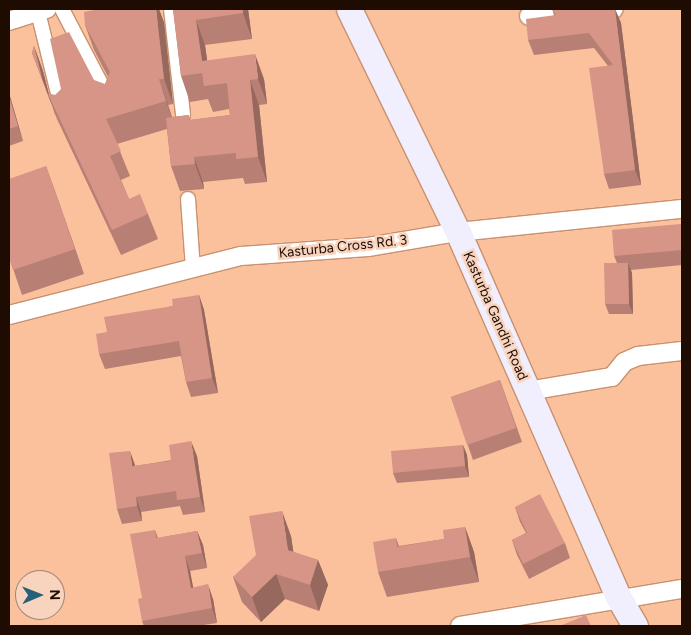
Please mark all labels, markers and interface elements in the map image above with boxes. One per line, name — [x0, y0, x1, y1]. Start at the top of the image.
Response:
street label: Kasturba Cross Rd. 3 — [278, 232, 408, 262]
street label: Kasturba Gandhi Road — [459, 249, 531, 383]
north arrow — [15, 570, 65, 620]
text: N — [46, 589, 63, 600]

